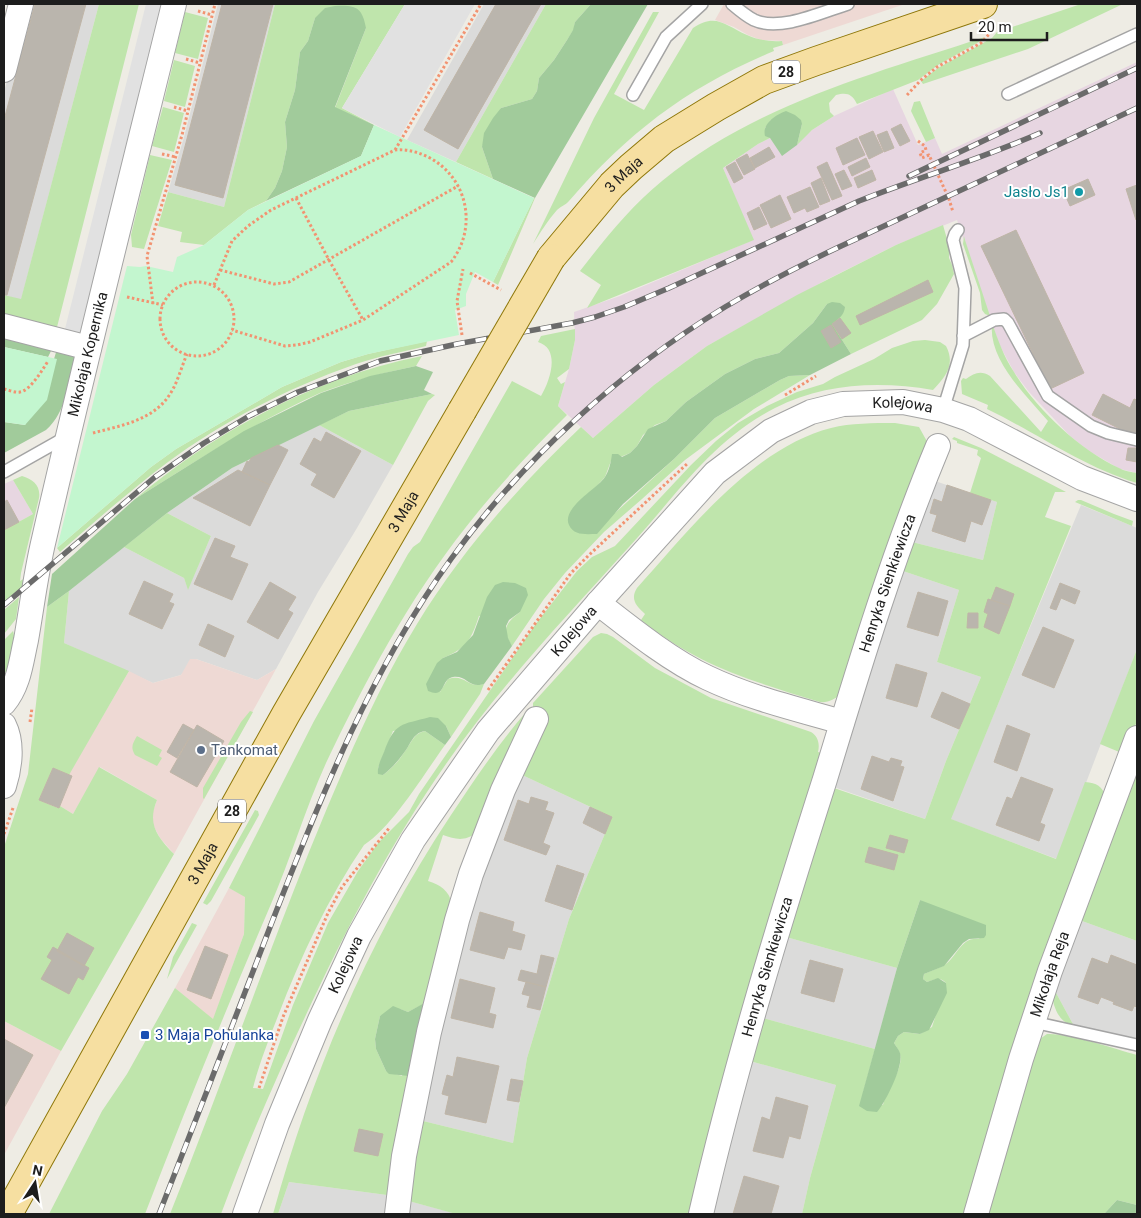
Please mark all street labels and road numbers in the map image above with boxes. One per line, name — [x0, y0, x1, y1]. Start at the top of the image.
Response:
road number: 28 — [772, 61, 800, 84]
street label: 3 Maja — [601, 152, 646, 196]
street label: Mikołaja Kopernika — [64, 290, 111, 418]
street label: Kolejowa — [872, 393, 935, 417]
street label: 3 Maja — [384, 488, 423, 536]
street label: Henryka Sienkiewicza — [856, 511, 919, 655]
street label: Kolejowa — [547, 602, 601, 660]
road number: 28 — [218, 799, 246, 822]
street label: 3 Maja — [184, 839, 222, 888]
street label: Henryka Sienkiewicza — [738, 894, 797, 1039]
street label: Mikołaja Reja — [1026, 929, 1073, 1019]
street label: Kolejowa — [325, 933, 367, 996]

